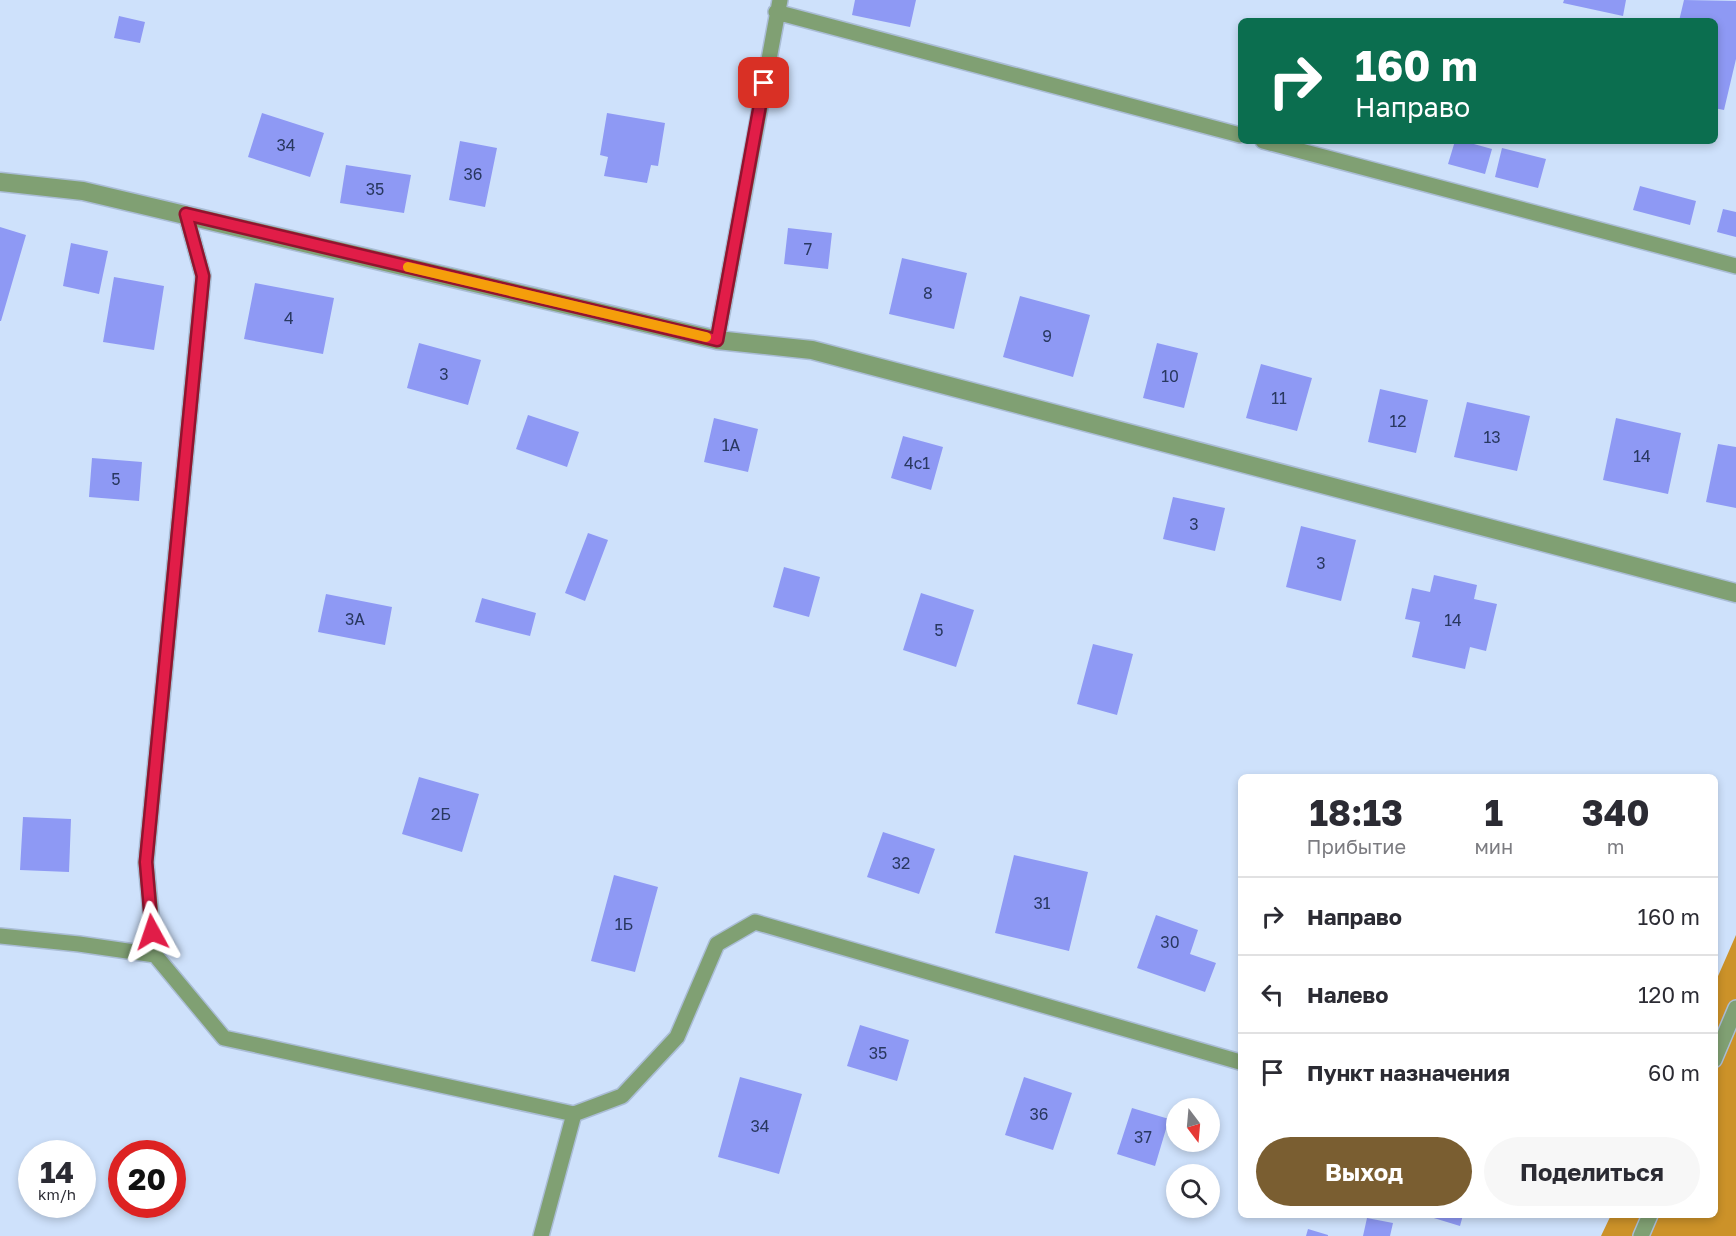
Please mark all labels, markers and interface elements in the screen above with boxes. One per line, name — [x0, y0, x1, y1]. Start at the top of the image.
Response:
text: 160 m — [1355, 40, 1478, 90]
icon: right — [1256, 42, 1334, 120]
pin — [738, 57, 789, 108]
icon: arrive — [747, 66, 780, 99]
text: Направо — [1355, 91, 1470, 123]
house number: 34 — [276, 135, 296, 155]
house number: 36 — [463, 164, 483, 184]
house number: 35 — [366, 179, 384, 199]
house number: 7 — [804, 239, 812, 259]
house number: 8 — [923, 283, 933, 303]
house number: 4 — [284, 308, 294, 328]
house number: 9 — [1042, 326, 1052, 346]
house number: 3 — [439, 364, 449, 384]
house number: 10 — [1161, 366, 1179, 386]
house number: 11 — [1271, 388, 1287, 408]
house number: 12 — [1389, 411, 1407, 431]
house number: 13 — [1483, 427, 1501, 447]
house number: 1А — [722, 435, 741, 455]
house number: 14 — [1633, 446, 1651, 466]
house number: 4с1 — [904, 453, 930, 473]
house number: 5 — [111, 469, 121, 489]
house number: 3 — [1189, 514, 1199, 534]
house number: 3 — [1316, 553, 1326, 573]
house number: 3А — [345, 609, 365, 629]
house number: 14 — [1444, 610, 1462, 630]
house number: 5 — [934, 620, 944, 640]
text: 18:13 — [1309, 791, 1403, 834]
text: 1 — [1485, 791, 1503, 834]
text: 340 — [1582, 791, 1650, 834]
house number: 2Б — [431, 804, 451, 824]
text: Прибытие — [1306, 834, 1406, 858]
text: мин — [1474, 834, 1513, 858]
text: m — [1607, 834, 1624, 858]
house number: 32 — [892, 853, 910, 873]
house number: 31 — [1033, 893, 1051, 913]
position arrow — [120, 900, 184, 964]
icon: right — [1256, 900, 1289, 933]
text: Направо — [1307, 903, 1402, 930]
text: 160 m — [1637, 903, 1700, 930]
house number: 1Б — [615, 914, 633, 934]
house number: 30 — [1160, 932, 1180, 952]
icon: left — [1256, 978, 1289, 1011]
text: Налево — [1307, 981, 1389, 1008]
text: 120 m — [1638, 981, 1700, 1008]
house number: 35 — [869, 1043, 887, 1063]
icon: arrive — [1256, 1056, 1289, 1089]
text: Пункт назначения — [1307, 1059, 1510, 1086]
text: 60 m — [1648, 1059, 1700, 1086]
north arrow — [1166, 1098, 1220, 1152]
map controls — [1166, 1098, 1220, 1218]
house number: 36 — [1029, 1104, 1049, 1124]
house number: 34 — [750, 1116, 770, 1136]
house number: 37 — [1134, 1127, 1152, 1147]
button: Выход — [1256, 1137, 1472, 1206]
button: Поделиться — [1484, 1137, 1700, 1206]
speed limit sign: 20 — [108, 1140, 186, 1218]
text: 14 — [40, 1154, 74, 1190]
button: search — [1166, 1164, 1220, 1218]
text: km/h — [38, 1185, 76, 1203]

